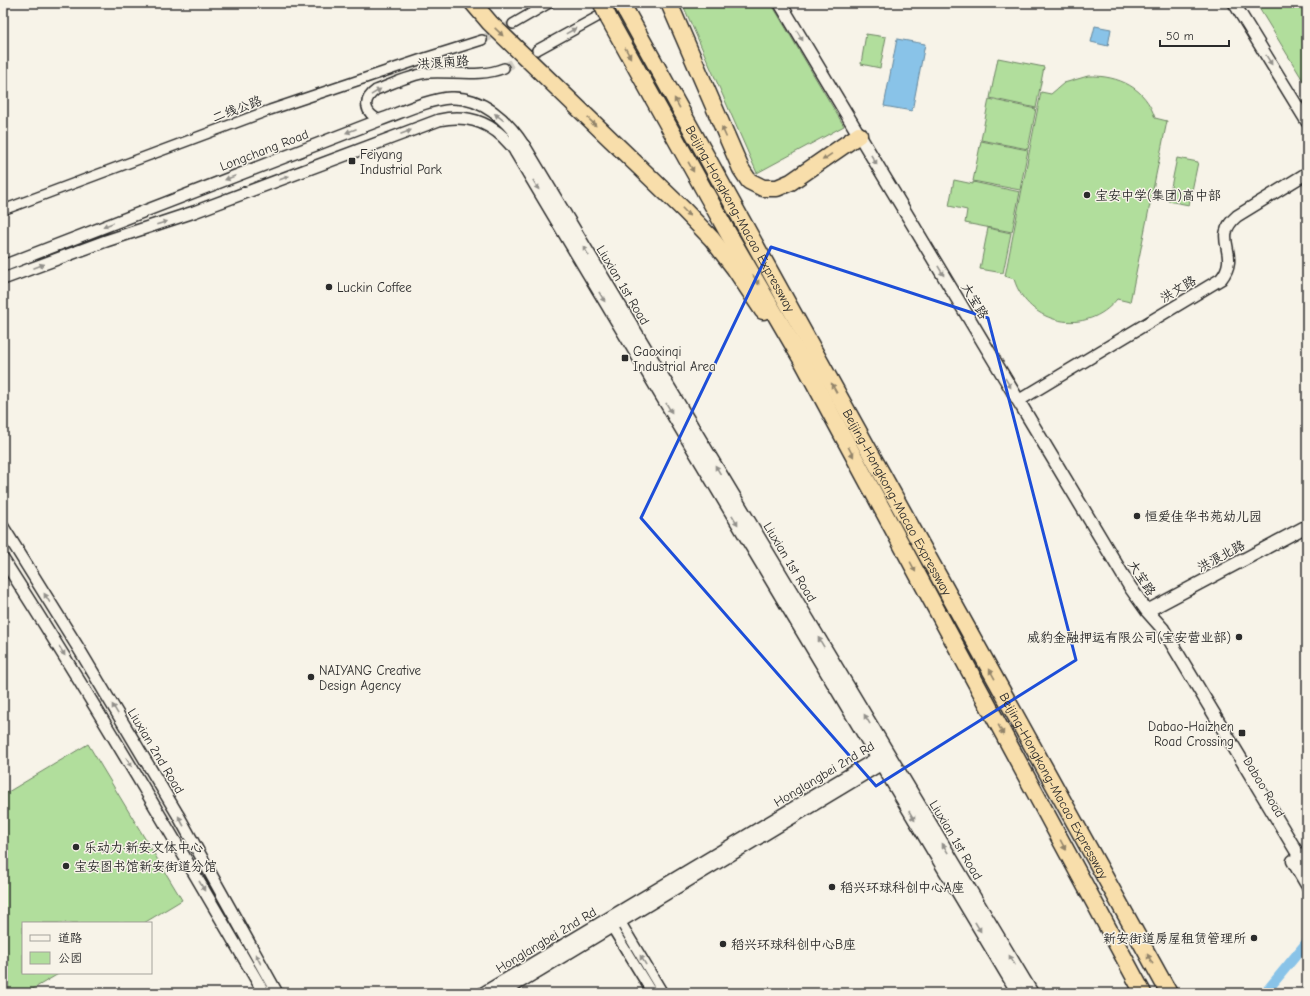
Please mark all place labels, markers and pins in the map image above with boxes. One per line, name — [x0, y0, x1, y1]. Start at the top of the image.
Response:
place label: Feiyang Industrial Park — [360, 147, 443, 177]
marker: Feiyang Industrial Park — [347, 156, 357, 166]
place label: 宝安中学(集团)高中部 — [1095, 188, 1221, 203]
marker: 宝安中学(集团)高中部 — [1082, 190, 1092, 200]
place label: Luckin Coffee — [337, 280, 412, 295]
marker: Luckin Coffee — [324, 282, 334, 292]
place label: Gaoxinqi Industrial Area — [633, 344, 716, 374]
marker: Gaoxinqi Industrial Area — [620, 353, 630, 363]
place label: 恒爱佳华书苑幼儿园 — [1145, 509, 1262, 524]
marker: 恒爱佳华书苑幼儿园 — [1132, 511, 1142, 521]
place label: 威豹金融押运有限公司(宝安营业部) — [1027, 630, 1231, 645]
marker: 威豹金融押运有限公司(宝安营业部) — [1234, 632, 1244, 642]
place label: NAIYANG Creative Design Agency — [319, 663, 421, 693]
marker: NAIYANG Creative Design Agency — [306, 672, 316, 682]
place label: Dabao-Haizhen Road Crossing — [1148, 719, 1234, 749]
marker: Dabao-Haizhen Road Crossing — [1237, 728, 1247, 738]
place label: 乐动力·新安文体中心 — [84, 840, 203, 855]
marker: 乐动力·新安文体中心 — [71, 842, 81, 852]
place label: 宝安图书馆新安街道分馆 — [74, 859, 217, 874]
marker: 宝安图书馆新安街道分馆 — [61, 861, 71, 871]
place label: 稻兴环球科创中心A座 — [840, 880, 965, 895]
marker: 稻兴环球科创中心A座 — [827, 882, 837, 892]
place label: 新安街道房屋租赁管理所 — [1103, 931, 1246, 946]
marker: 新安街道房屋租赁管理所 — [1249, 933, 1259, 943]
place label: 稻兴环球科创中心B座 — [731, 937, 856, 952]
marker: 稻兴环球科创中心B座 — [718, 939, 728, 949]

